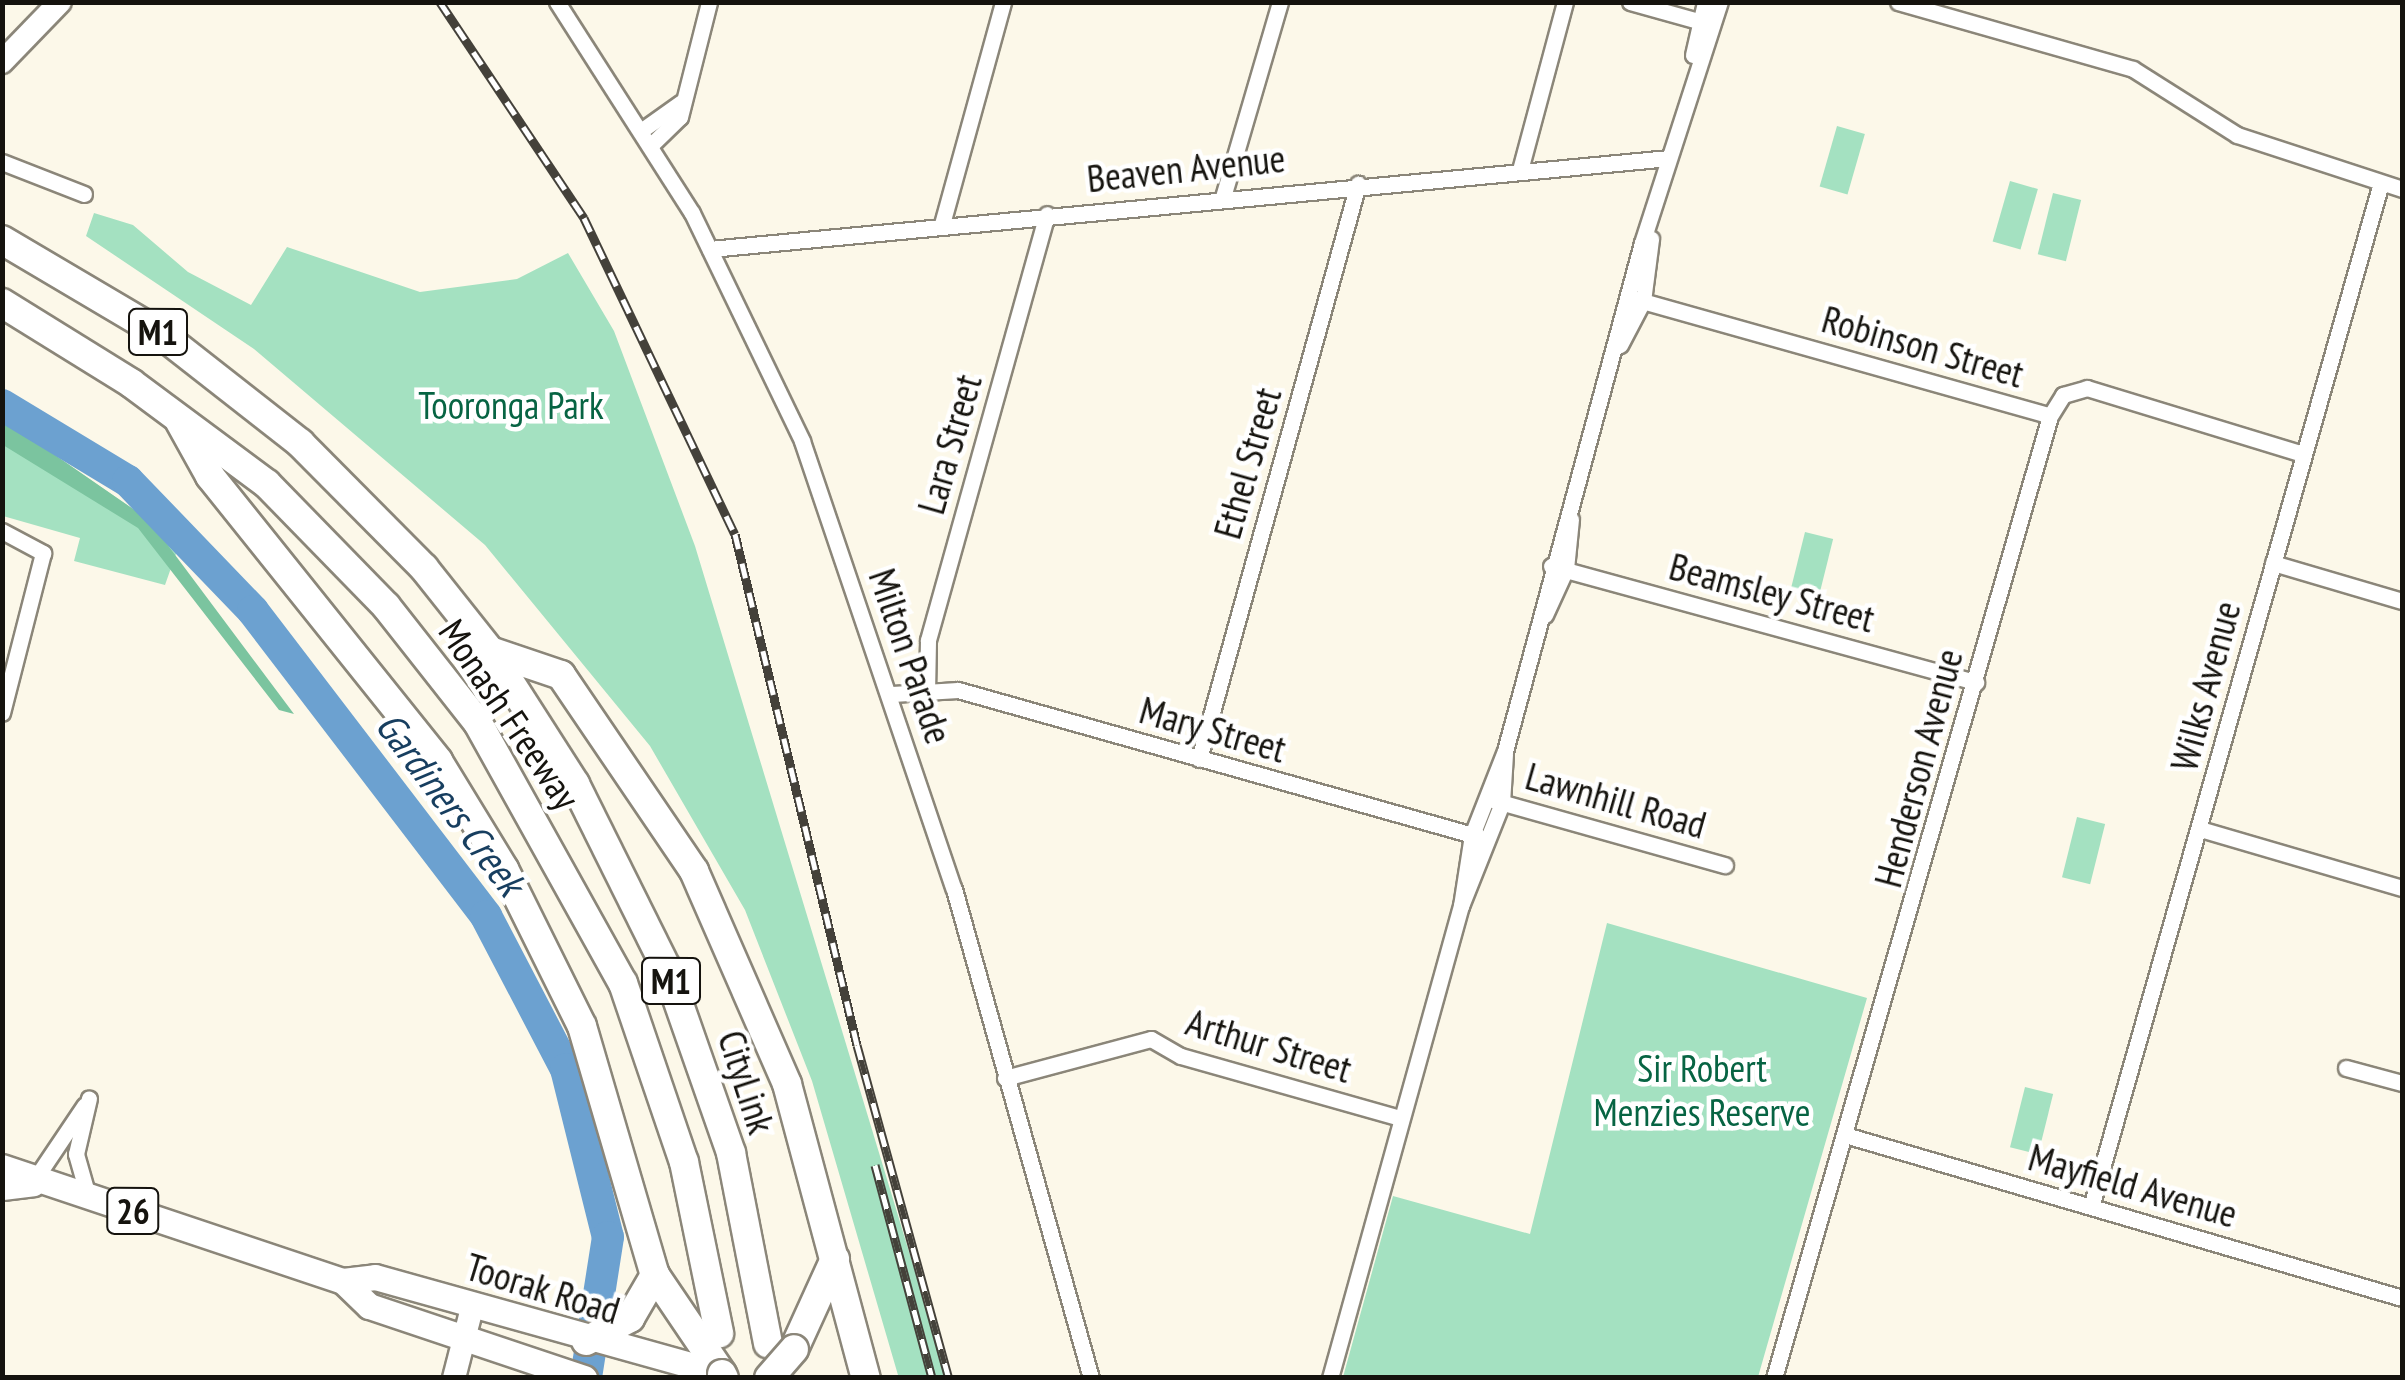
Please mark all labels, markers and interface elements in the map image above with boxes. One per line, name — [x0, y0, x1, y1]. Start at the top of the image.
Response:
street label: Beaven Avenue — [1084, 135, 1288, 201]
street label: Robinson Street — [1817, 296, 2029, 396]
road number: M1 — [128, 302, 188, 362]
street label: Lara Street — [907, 369, 991, 519]
park label: Tooronga Park — [418, 382, 604, 428]
street label: Ethel Street — [1204, 382, 1290, 544]
street label: Beamsley Street — [1664, 543, 1880, 641]
street label: Milton Parade — [860, 563, 962, 749]
street label: Wilks Avenue — [2160, 596, 2250, 776]
street label: Monash Freeway — [430, 611, 590, 817]
street label: Henderson Avenue — [1864, 644, 1972, 892]
street label: Mary Street — [1134, 686, 1292, 772]
water label: Gardiners Creek — [367, 702, 535, 904]
street label: Lawnhill Road — [1521, 753, 1711, 847]
road number: M1 — [641, 951, 701, 1011]
street label: Arthur Street — [1181, 998, 1357, 1092]
street label: CityLink — [709, 1025, 785, 1139]
park label: Sir Robert Menzies Reserve — [1594, 1045, 1810, 1134]
street label: Mayfield Avenue — [2023, 1133, 2243, 1237]
road number: 26 — [106, 1181, 160, 1241]
street label: Toorak Road — [460, 1243, 626, 1333]

